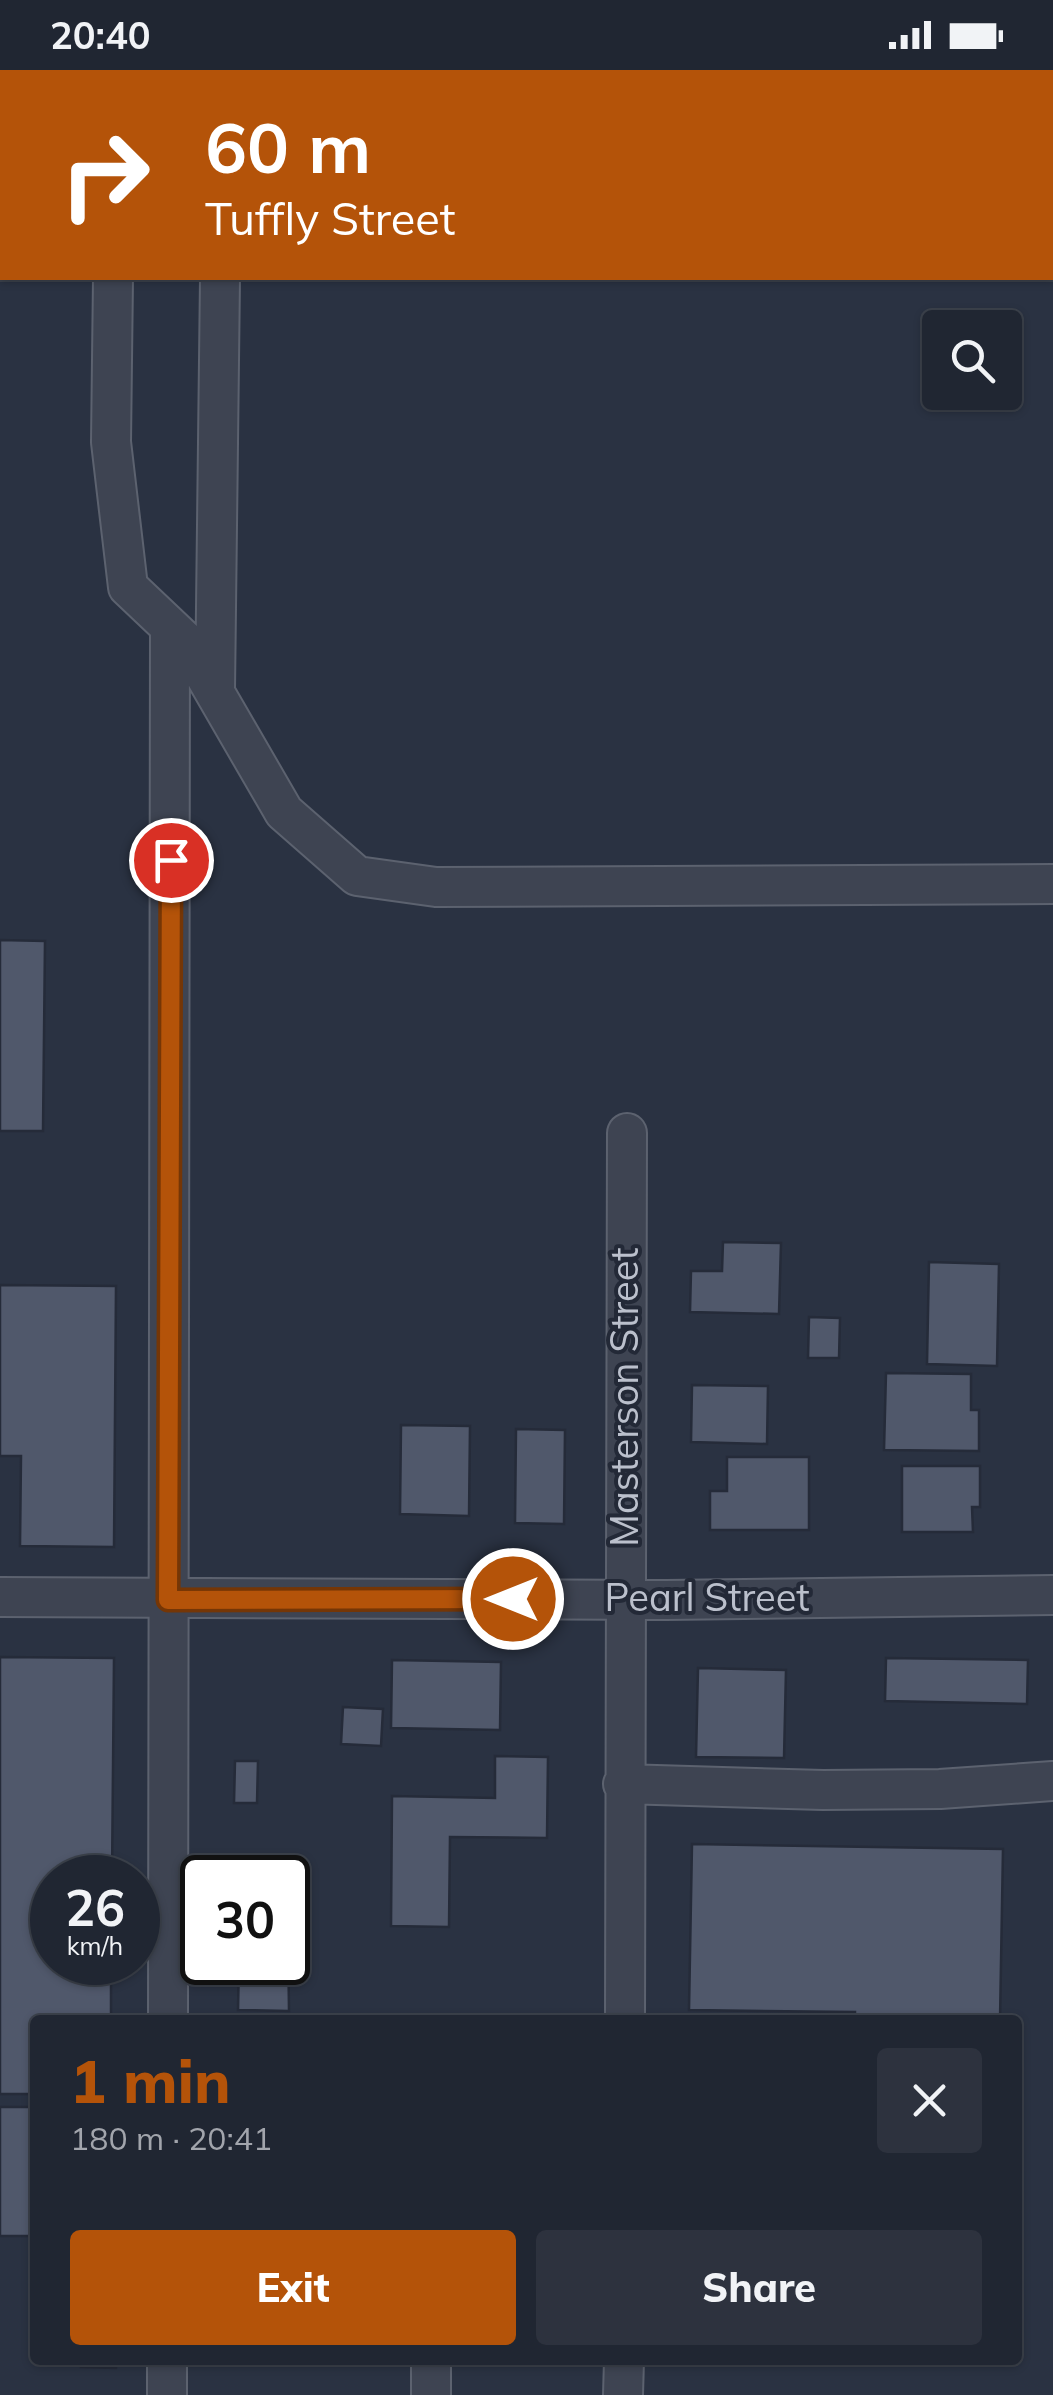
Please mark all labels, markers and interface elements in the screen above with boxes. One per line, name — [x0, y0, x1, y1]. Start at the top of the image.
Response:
text: 20:40 — [50, 11, 151, 59]
text: 60 m — [205, 103, 371, 191]
icon: right — [40, 110, 170, 240]
text: Tuffly Street — [205, 190, 455, 246]
map controls — [922, 310, 1022, 410]
button: search — [922, 310, 1022, 410]
pin — [129, 818, 214, 903]
icon: arrive — [144, 833, 199, 888]
street label: Masterson Street — [600, 1247, 648, 1547]
position arrow — [461, 1547, 565, 1651]
street label: Pearl Street — [604, 1573, 810, 1621]
speed limit sign: 30 — [180, 1855, 310, 1985]
text: 26 — [65, 1876, 125, 1939]
text: km/h — [67, 1930, 123, 1961]
text: 1 min — [70, 2043, 231, 2118]
button: close — [877, 2048, 982, 2153]
text: 180 m · 20:41 — [70, 2118, 272, 2158]
button: Exit — [70, 2230, 516, 2345]
button: Share — [536, 2230, 982, 2345]

